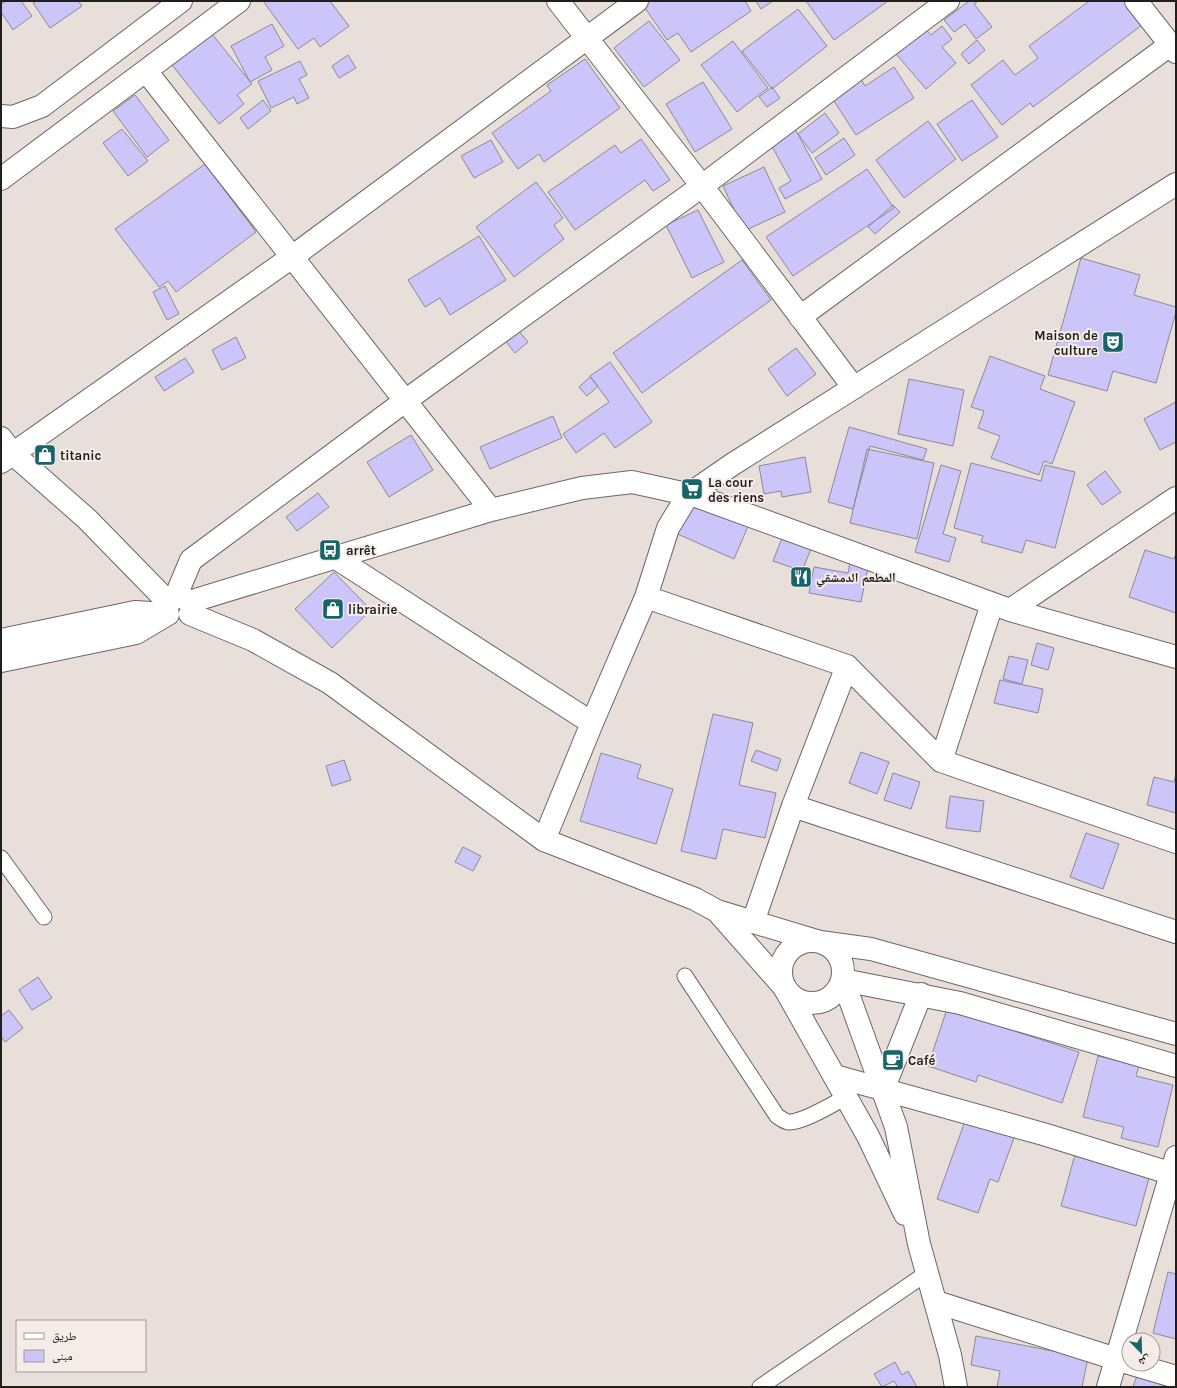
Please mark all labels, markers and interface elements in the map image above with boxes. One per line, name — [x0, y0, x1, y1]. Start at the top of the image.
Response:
place label: Maison de culture — [1034, 328, 1098, 358]
theatre icon: Maison de culture — [1100, 329, 1126, 355]
shop icon: titanic — [32, 442, 58, 468]
place label: titanic — [60, 448, 101, 463]
place label: La cour des riens — [708, 475, 764, 505]
supermarket icon: La cour des riens — [679, 476, 705, 502]
bus stop icon: arrêt — [317, 537, 343, 563]
place label: arrêt — [346, 543, 376, 558]
restaurant icon: المطعم الدمشقي — [788, 564, 814, 590]
place label: المطعم الدمشقي — [816, 570, 896, 588]
shop icon: librairie — [320, 596, 346, 622]
place label: librairie — [348, 602, 398, 617]
cafe icon: Café — [880, 1047, 906, 1073]
place label: Café — [908, 1053, 936, 1068]
legend — [16, 1320, 146, 1372]
text: طريق — [52, 1329, 77, 1343]
north arrow — [1121, 1332, 1161, 1372]
text: مبنى — [52, 1349, 73, 1363]
text: ش — [1136, 1352, 1153, 1369]

